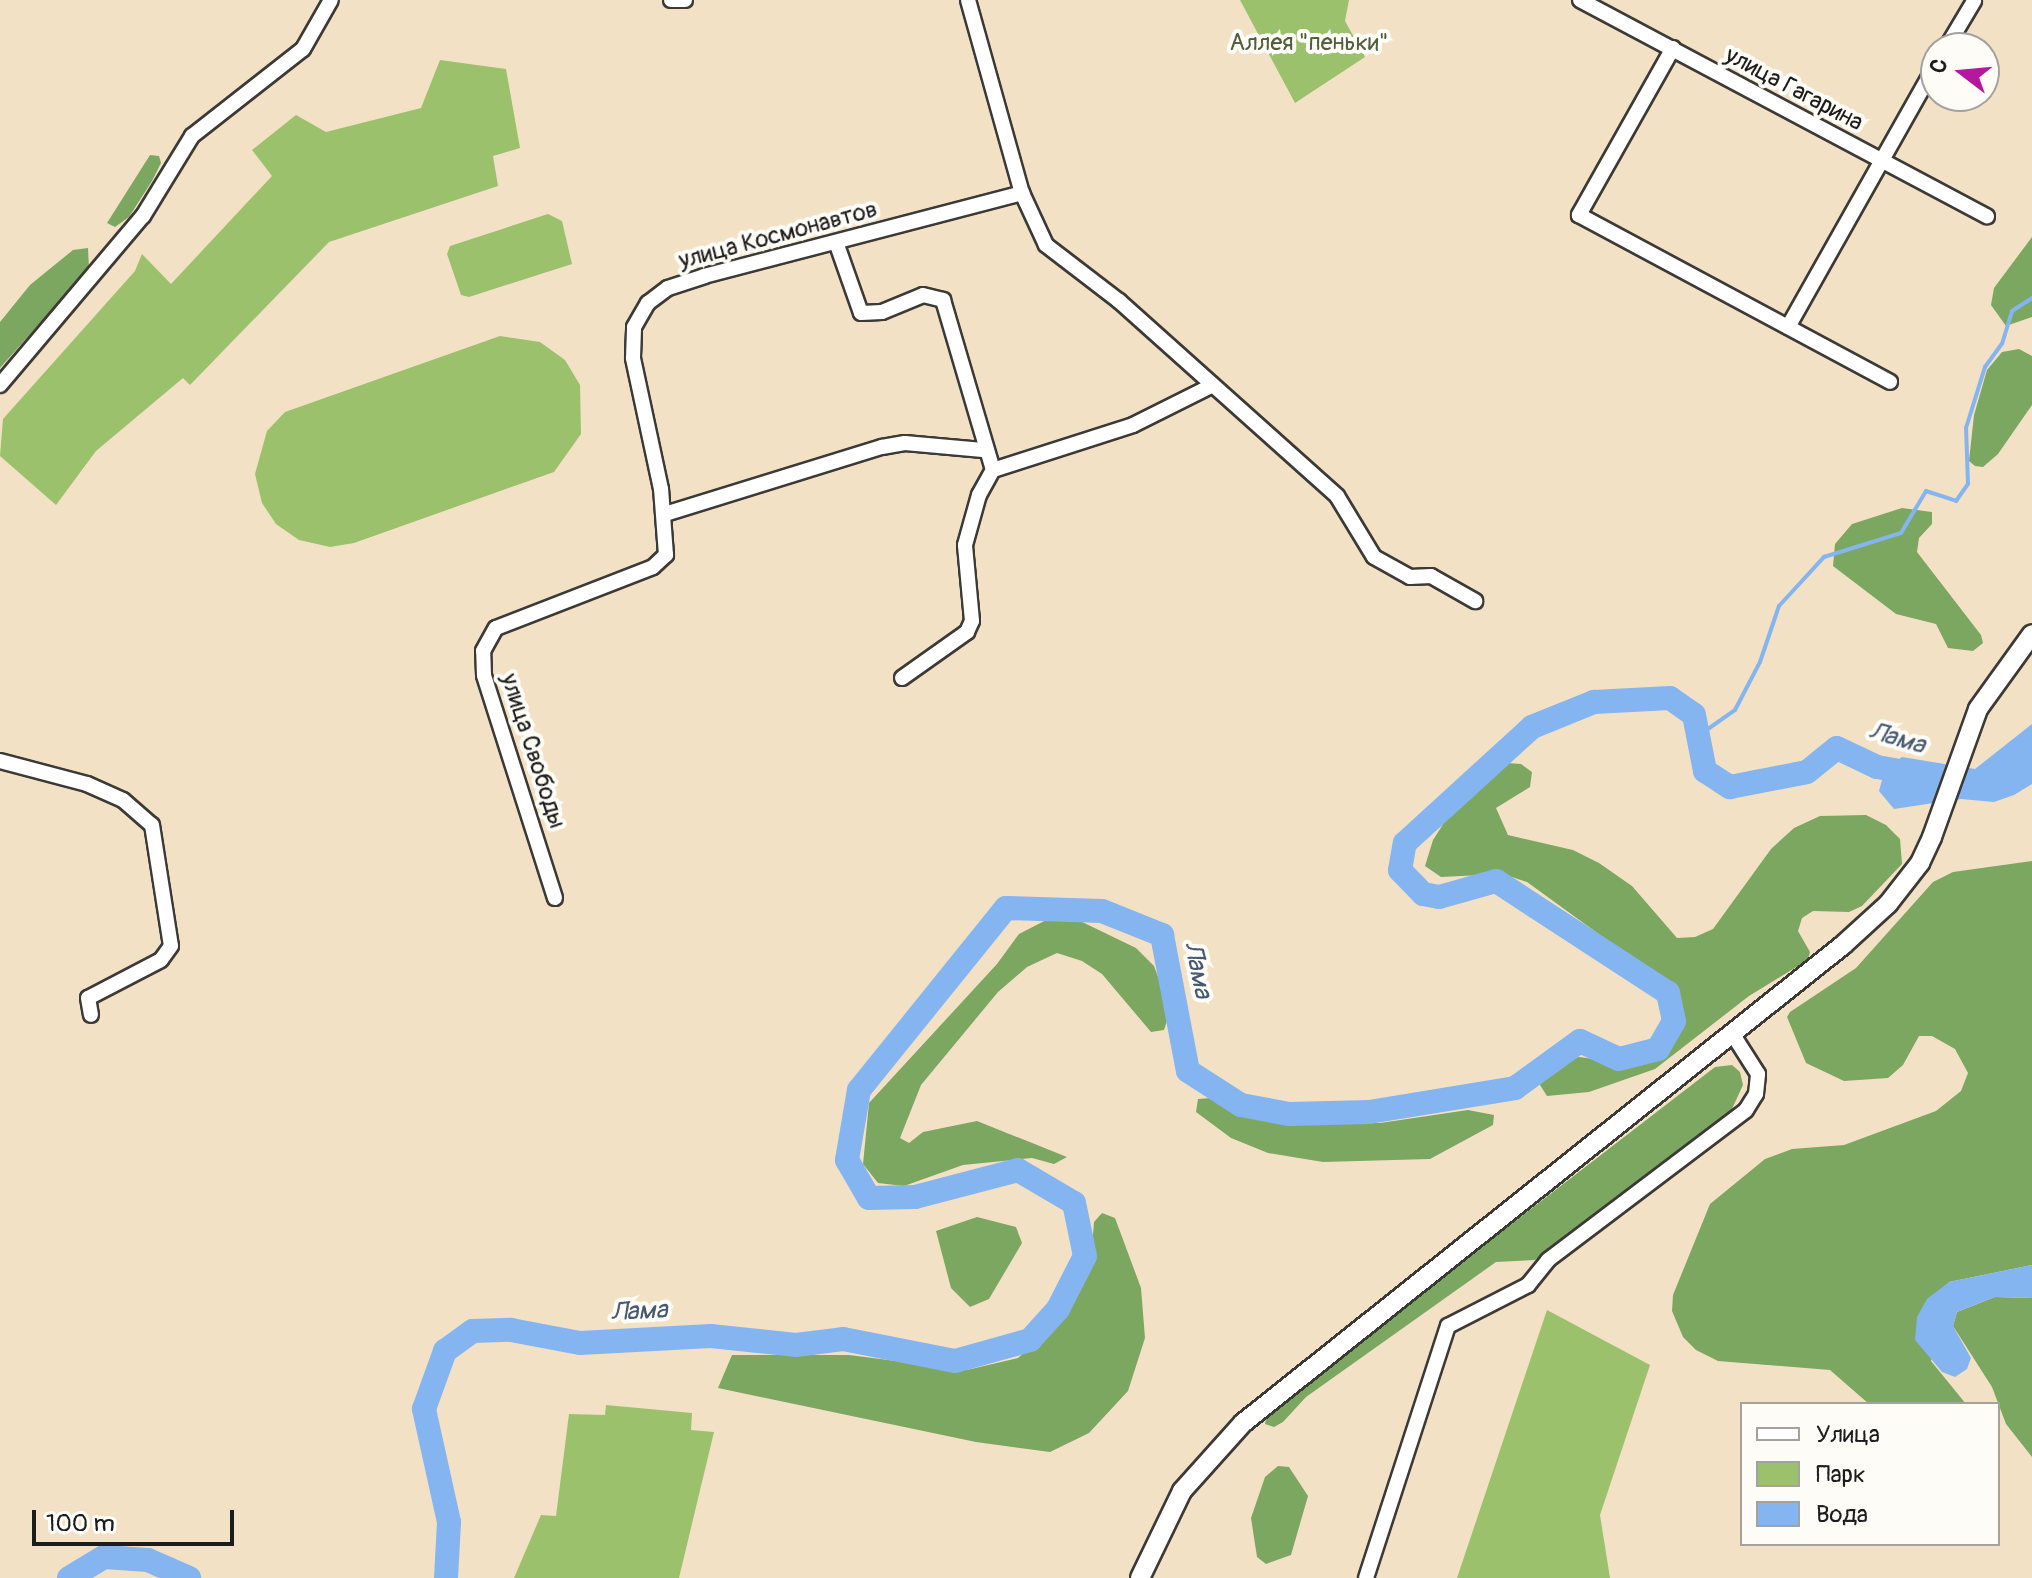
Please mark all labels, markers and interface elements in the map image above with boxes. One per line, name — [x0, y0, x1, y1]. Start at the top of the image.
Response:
park label: Аллея "пеньки" — [1230, 29, 1388, 57]
north arrow — [1920, 32, 2000, 112]
street label: улица Гагарина — [1720, 41, 1868, 137]
text: С — [1924, 56, 1954, 76]
street label: улица Космонавтов — [676, 195, 880, 275]
street label: улица Свободы — [494, 670, 572, 832]
water label: Лама — [1865, 716, 1929, 762]
water label: Лама — [1176, 939, 1218, 1001]
water label: Лама — [610, 1295, 668, 1329]
legend — [1740, 1402, 2000, 1546]
text: Улица — [1816, 1420, 1880, 1449]
text: Парк — [1816, 1460, 1865, 1489]
scale bar — [36, 1494, 238, 1544]
text: Вода — [1816, 1500, 1868, 1529]
text: 100 m — [46, 1509, 115, 1538]

